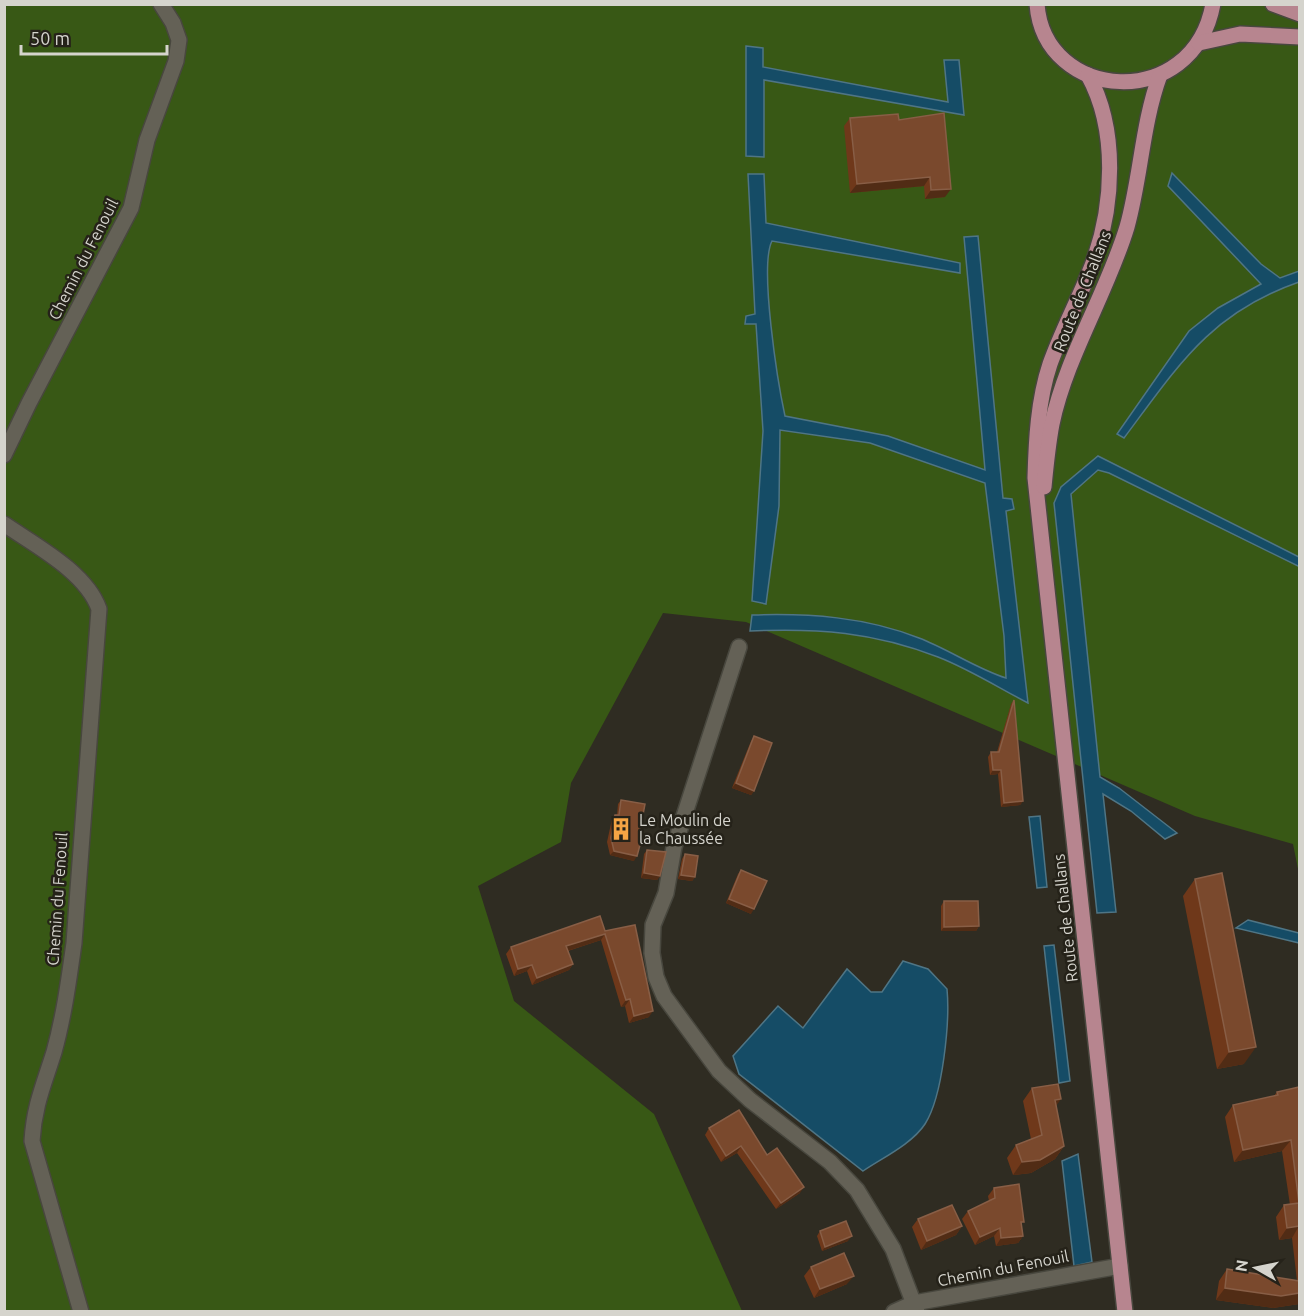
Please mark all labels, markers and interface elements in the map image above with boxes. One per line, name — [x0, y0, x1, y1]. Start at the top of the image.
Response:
scale bar — [21, 18, 166, 56]
text: 50 m — [30, 28, 70, 48]
street label: Chemin du Fenouil — [45, 195, 121, 323]
street label: Route de Challans — [1050, 228, 1115, 354]
place label: Le Moulin de la Chaussée — [639, 811, 731, 847]
building icon: Le Moulin de la Chaussée — [608, 816, 634, 842]
street label: Chemin du Fenouil — [43, 832, 71, 966]
street label: Route de Challans — [1049, 853, 1081, 983]
north arrow — [1226, 1238, 1286, 1298]
street label: Chemin du Fenouil — [936, 1246, 1070, 1290]
text: N — [1231, 1258, 1251, 1273]

